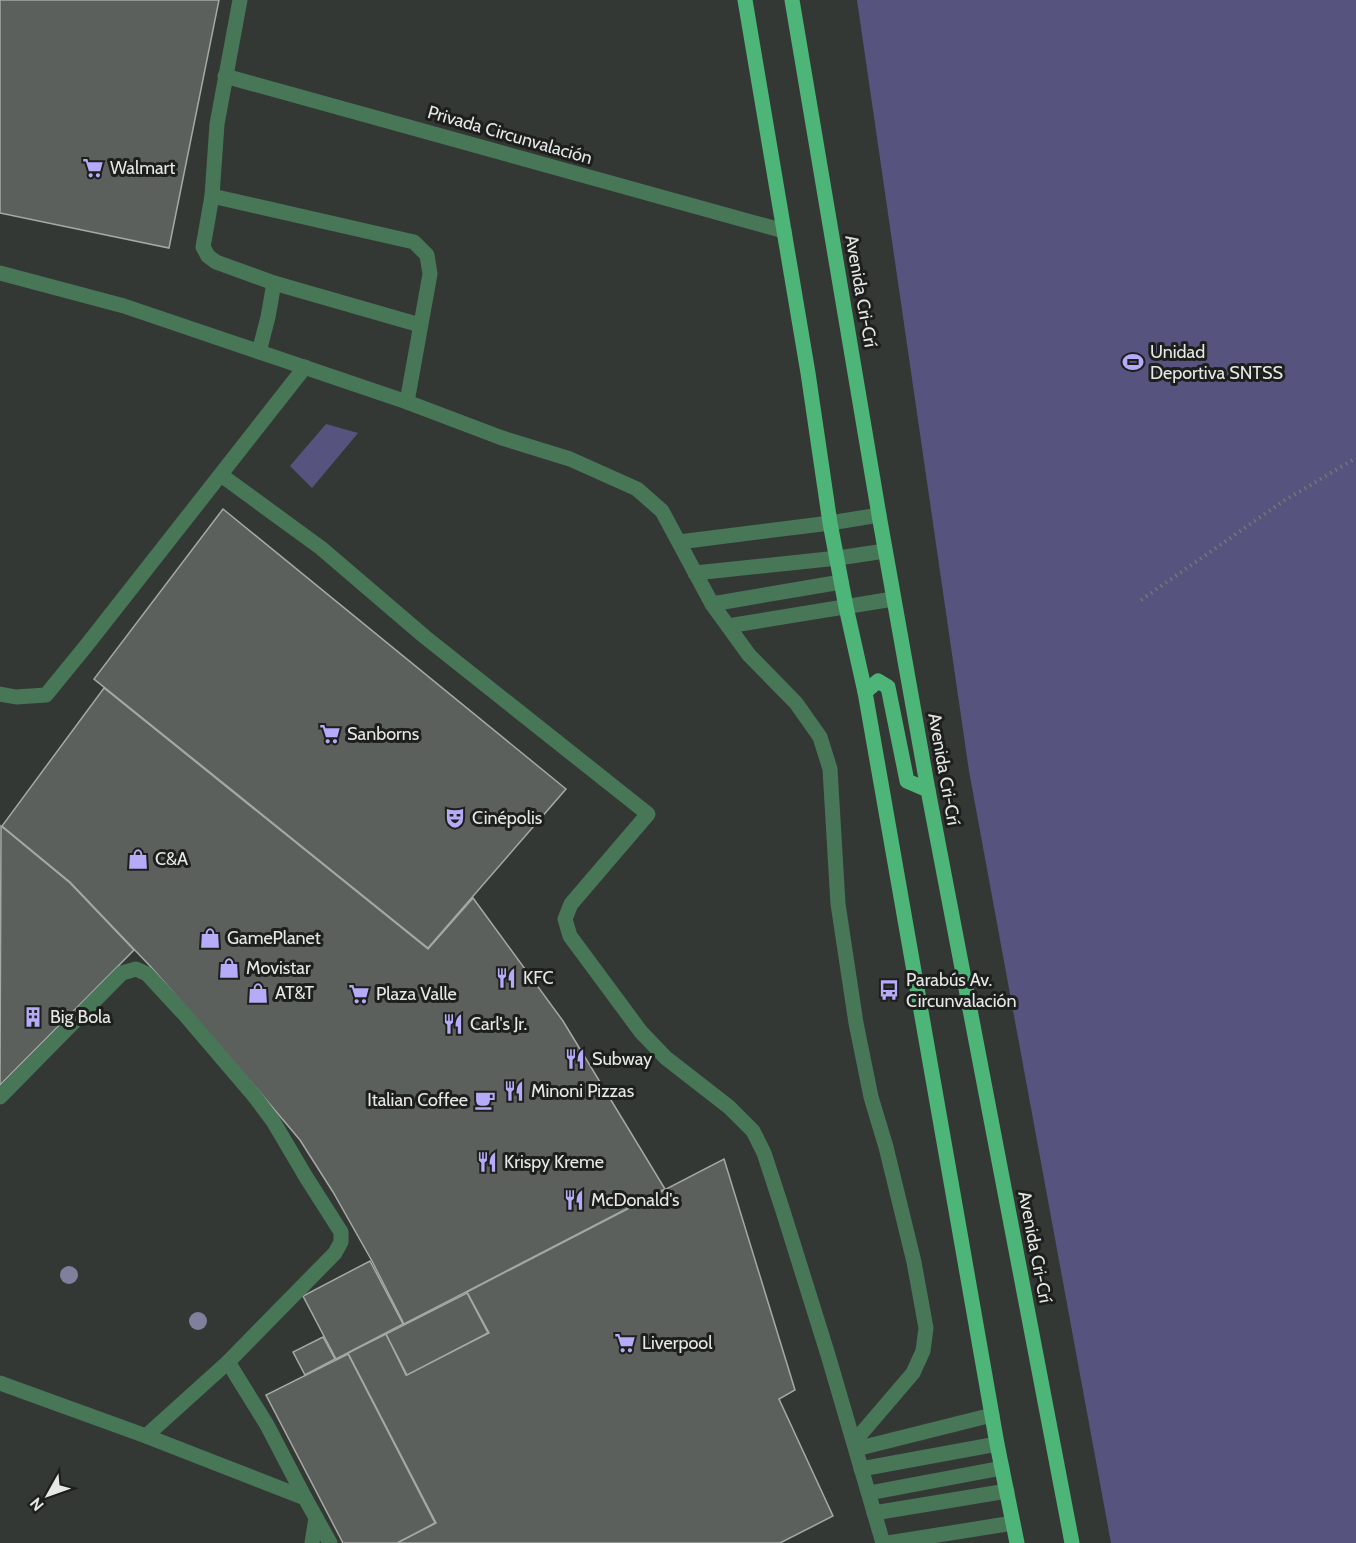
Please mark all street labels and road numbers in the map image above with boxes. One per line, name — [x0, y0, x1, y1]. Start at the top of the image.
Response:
street label: Privada Circunvalación — [425, 101, 595, 169]
street label: Avenida Cri-Crí — [840, 233, 882, 349]
street label: Avenida Cri-Crí — [923, 711, 965, 827]
street label: Avenida Cri-Crí — [1013, 1189, 1057, 1305]

